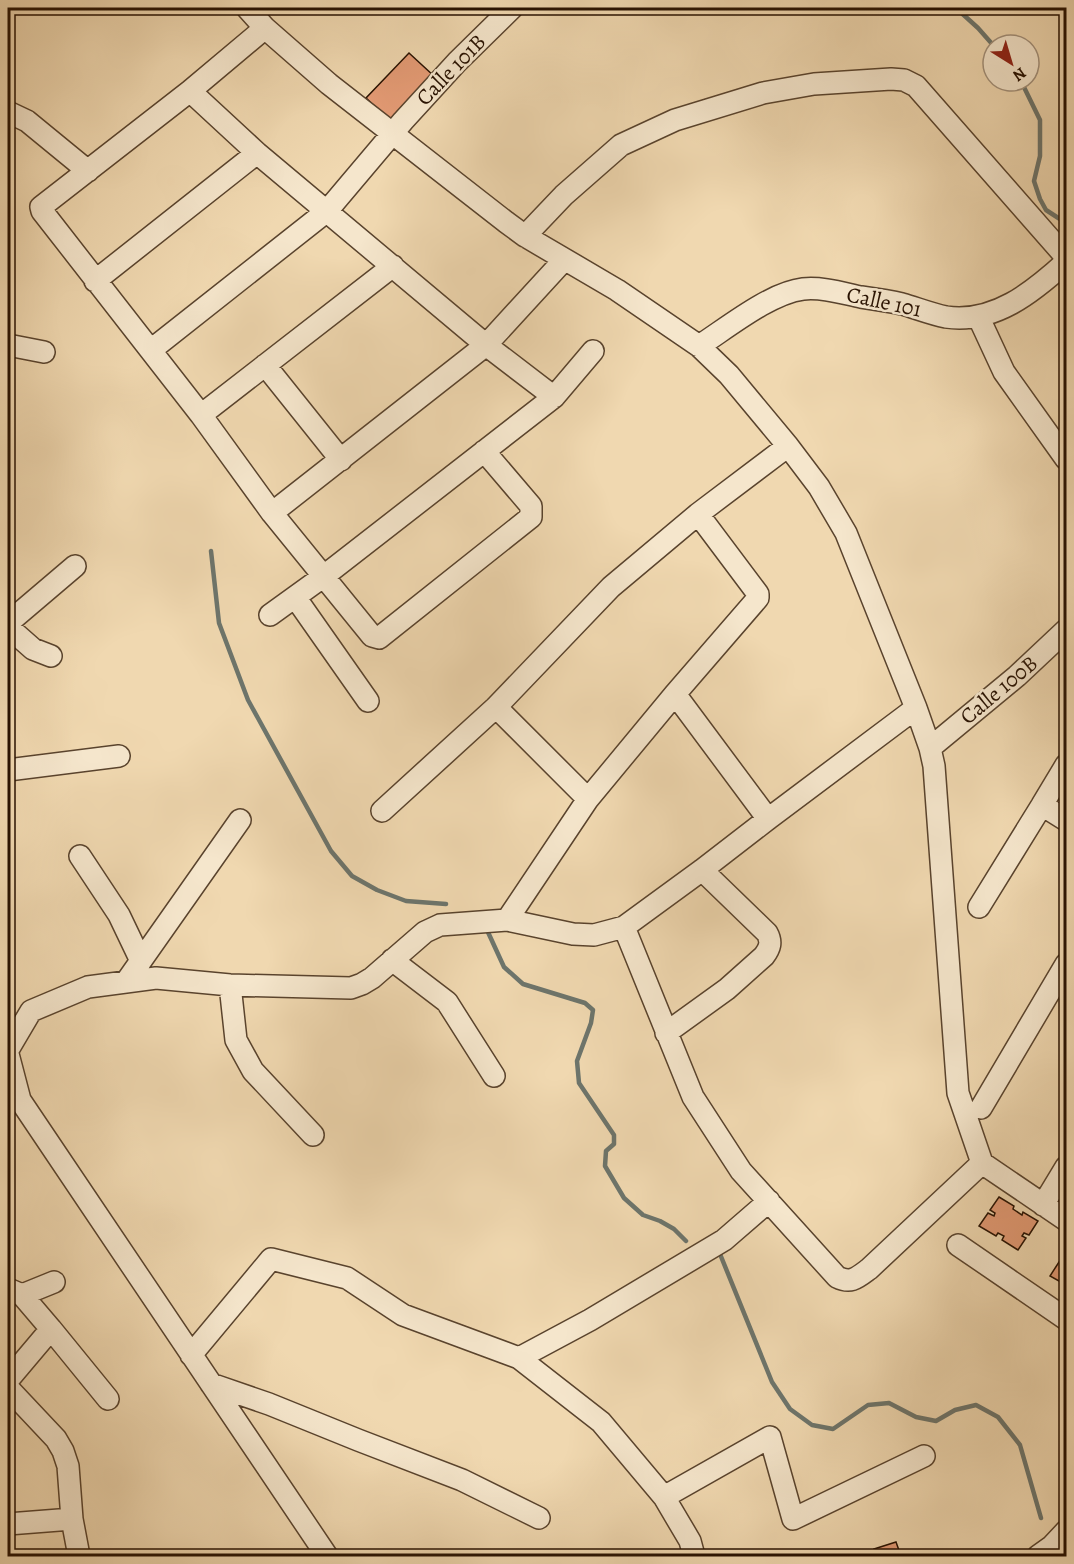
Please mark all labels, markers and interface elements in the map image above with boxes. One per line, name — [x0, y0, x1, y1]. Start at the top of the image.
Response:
street label: Calle 101B — [409, 28, 493, 112]
north arrow — [981, 33, 1041, 93]
text: N — [1008, 62, 1031, 87]
street label: Calle 101 — [844, 279, 924, 325]
street label: Calle 100B — [954, 649, 1044, 731]

